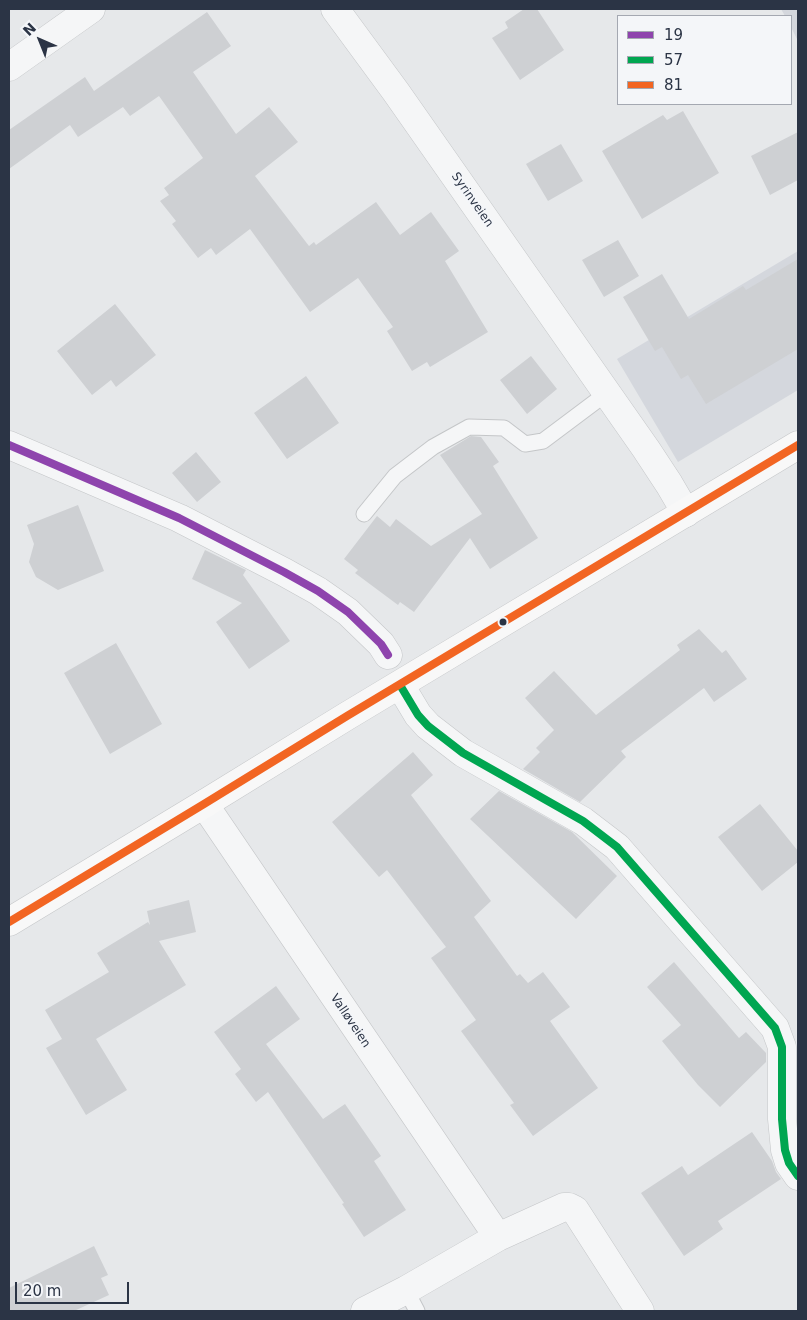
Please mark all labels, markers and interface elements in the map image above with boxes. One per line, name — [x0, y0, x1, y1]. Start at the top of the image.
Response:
north arrow — [15, 15, 65, 65]
legend — [617, 15, 792, 105]
text: N — [20, 19, 39, 39]
text: 19 — [664, 26, 683, 44]
text: 57 — [664, 51, 683, 69]
text: 81 — [664, 76, 683, 94]
street label: Syrinveien — [448, 170, 496, 230]
unlabelled marker — [498, 617, 508, 627]
street label: Valløveien — [327, 992, 373, 1050]
scale bar — [18, 1272, 131, 1304]
text: 20 m — [23, 1282, 61, 1300]

